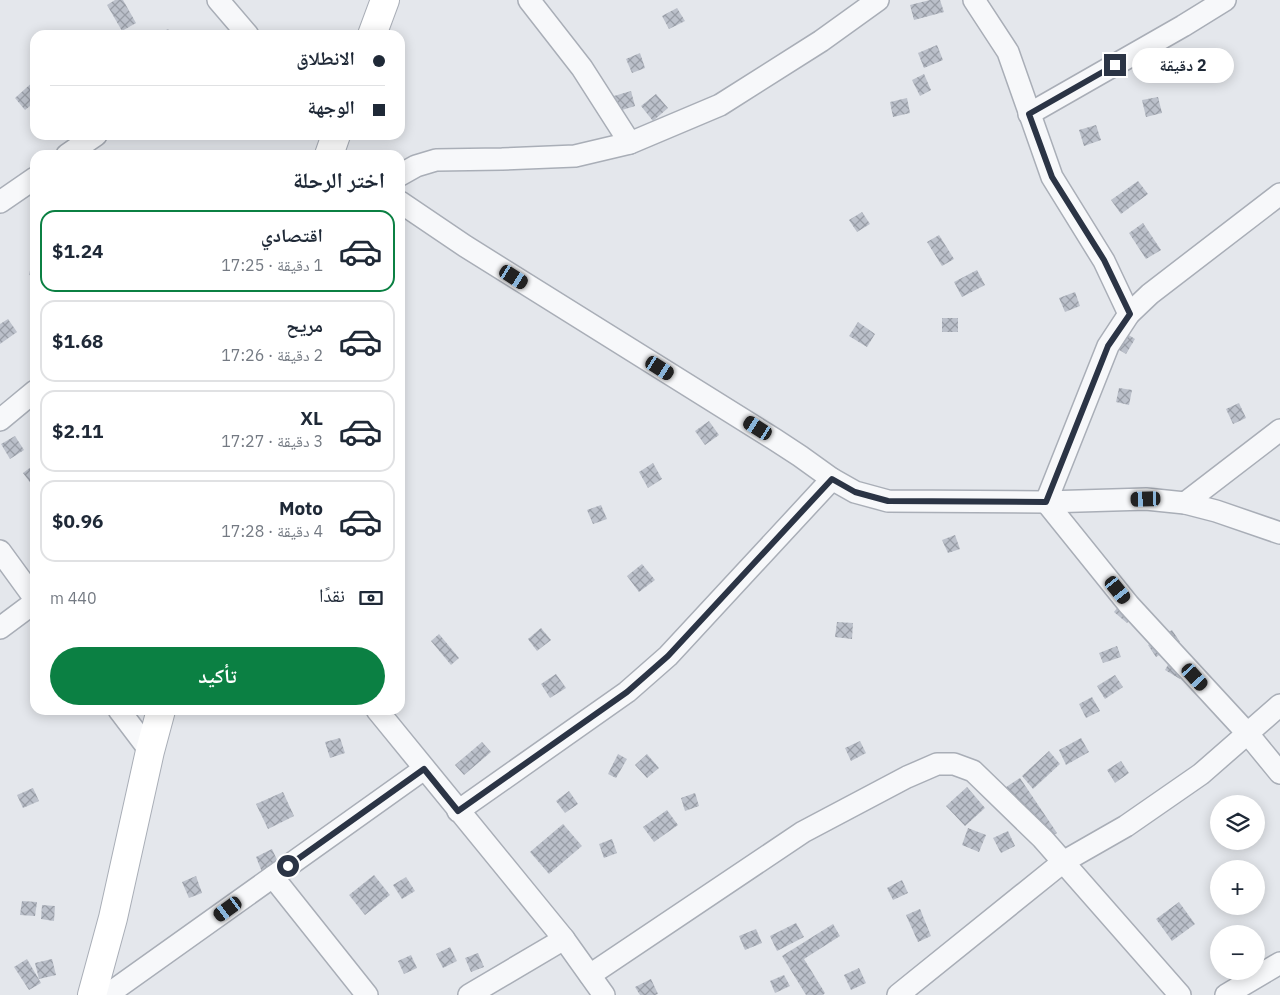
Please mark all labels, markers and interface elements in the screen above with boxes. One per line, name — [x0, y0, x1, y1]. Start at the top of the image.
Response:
text: الانطلاق — [296, 46, 355, 70]
callout: 2 دقيقة — [1132, 48, 1235, 82]
route end — [1104, 54, 1126, 76]
text: 2 دقيقة — [1160, 55, 1207, 75]
text: الوجهة — [307, 95, 355, 119]
text: اختر الرحلة — [293, 165, 385, 194]
text: اقتصادي — [261, 223, 323, 247]
icon: car — [338, 229, 383, 274]
text: $1.24 — [52, 239, 104, 263]
text: 1 دقيقة · 17:25 — [221, 255, 323, 275]
car — [497, 263, 530, 291]
text: مريح — [286, 313, 323, 337]
icon: car — [338, 319, 383, 364]
text: $1.68 — [52, 329, 104, 353]
text: 2 دقيقة · 17:26 — [221, 345, 323, 365]
car — [643, 354, 676, 382]
text: XL — [300, 406, 323, 430]
icon: car — [338, 409, 383, 454]
car — [741, 414, 774, 442]
text: $2.11 — [52, 419, 104, 443]
text: 3 دقيقة · 17:27 — [221, 431, 323, 451]
car — [1130, 491, 1161, 507]
text: Moto — [279, 496, 323, 520]
icon: car — [338, 499, 383, 544]
text: $0.96 — [52, 509, 104, 533]
text: 4 دقيقة · 17:28 — [221, 521, 323, 541]
car — [1102, 574, 1133, 606]
text: نقدًا — [319, 583, 345, 607]
icon: cash — [357, 584, 385, 612]
text: 440 m — [50, 588, 97, 608]
button: تأكيد — [50, 647, 385, 705]
car — [1179, 661, 1210, 693]
map controls — [1210, 795, 1265, 980]
button: layers — [1210, 795, 1265, 850]
route start — [277, 855, 299, 877]
button: + — [1210, 860, 1265, 915]
car — [211, 894, 244, 924]
button: − — [1210, 925, 1265, 980]

